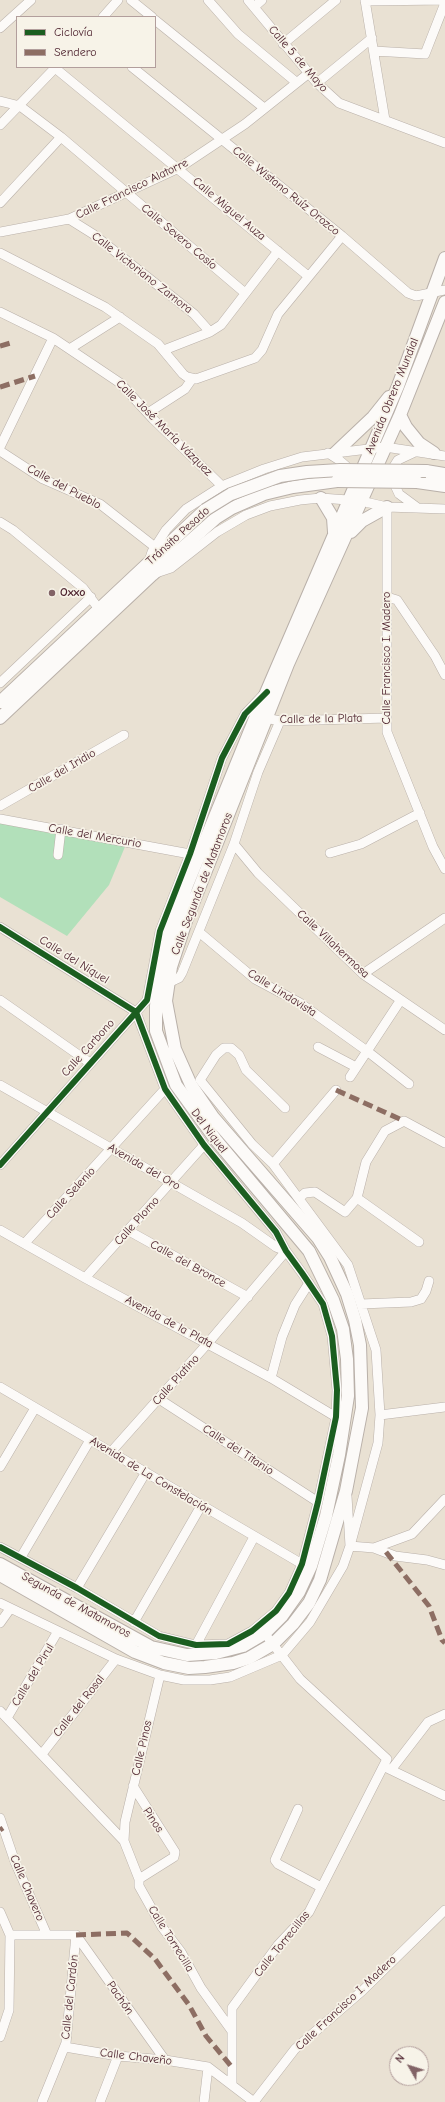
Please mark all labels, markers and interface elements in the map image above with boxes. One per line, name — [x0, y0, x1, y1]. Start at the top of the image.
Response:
legend — [16, 16, 156, 68]
street label: Calle 5 de Mayo — [265, 23, 331, 95]
text: Ciclovía — [54, 25, 93, 39]
text: Sendero — [54, 45, 97, 59]
street label: Calle Wistano Ruíz Orozco — [229, 143, 343, 239]
street label: Calle Francisco Alatorre — [73, 156, 191, 222]
street label: Calle Miguel Auza — [190, 174, 268, 244]
street label: Calle Severo Cosío — [138, 201, 220, 273]
street label: Calle Victoriano Zamora — [89, 229, 195, 317]
street label: Avenida Obrero Mundial — [362, 336, 422, 456]
street label: Calle José María Vázquez — [113, 377, 215, 479]
street label: Calle del Pueblo — [24, 461, 104, 513]
street label: Tránsito Pesado — [143, 504, 213, 568]
place label: Oxxo — [60, 586, 85, 600]
marker: Oxxo — [47, 588, 57, 598]
street label: Calle Francisco I. Madero — [380, 592, 394, 724]
street label: Calle de la Plata — [279, 711, 363, 727]
street label: Calle del Iridio — [26, 746, 98, 796]
street label: Calle Segunda de Matamoros — [168, 811, 236, 957]
street label: Calle del Mercurio — [47, 821, 143, 851]
street label: Calle Villahermosa — [294, 907, 372, 981]
street label: Calle del Níquel — [37, 933, 111, 987]
street label: Calle Lindavista — [245, 966, 319, 1020]
street label: Calle Carbono — [58, 1016, 118, 1080]
street label: Del Niquel — [188, 1106, 230, 1156]
street label: Avenida del Oro — [105, 1140, 183, 1194]
street label: Calle Selenio — [43, 1164, 99, 1222]
street label: Calle Plomo — [111, 1194, 163, 1248]
street label: Calle del Bronce — [148, 1237, 228, 1291]
street label: Avenida de la Plata — [122, 1293, 216, 1351]
street label: Calle Platino — [149, 1352, 203, 1408]
street label: Calle del Titanio — [200, 1422, 276, 1478]
street label: Avenida de La Constelación — [87, 1434, 215, 1518]
street label: Segunda de Matamoros — [19, 1569, 133, 1641]
street label: Calle del Pirul — [9, 1641, 57, 1709]
street label: Calle del Rosal — [50, 1672, 108, 1740]
street label: Calle Pinos — [129, 1719, 155, 1777]
street label: Pinos — [140, 1805, 166, 1835]
street label: Calle Chavero — [7, 1853, 47, 1923]
street label: Calle Torrecilla — [145, 1903, 197, 1975]
street label: Calle Torrecillas — [251, 1908, 313, 1980]
street label: Calle Francisco I. Madero — [293, 1952, 399, 2054]
street label: Calle del Cardón — [58, 1954, 82, 2040]
street label: Pachón — [103, 1978, 137, 2018]
street label: Calle Chaveño — [99, 2045, 173, 2069]
north arrow — [389, 2046, 429, 2086]
text: N — [393, 2052, 407, 2066]

